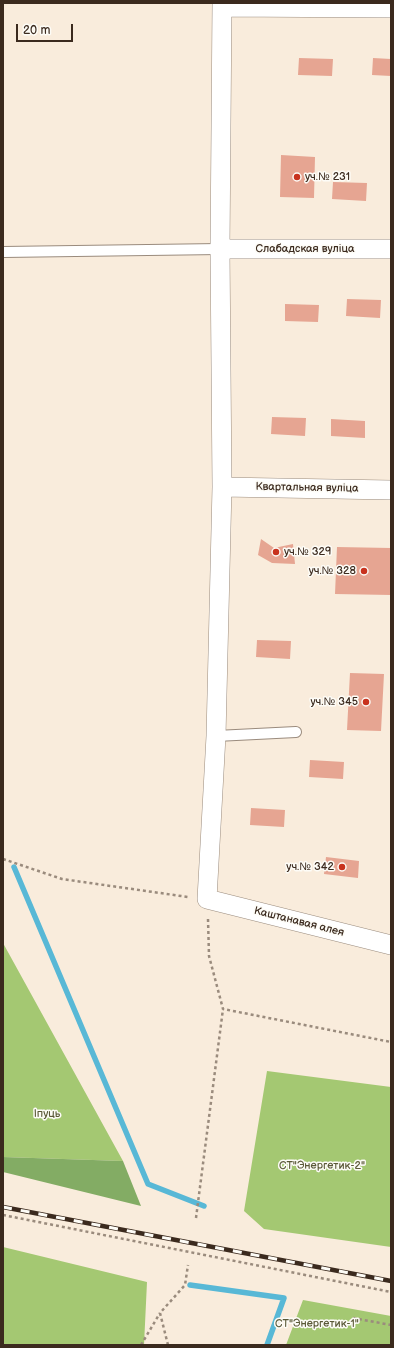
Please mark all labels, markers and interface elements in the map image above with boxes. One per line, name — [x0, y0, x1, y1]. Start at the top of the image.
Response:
scale bar — [18, 16, 75, 42]
text: 20 m — [23, 23, 50, 38]
place label: уч.№ 231 — [305, 170, 350, 184]
marker: уч.№ 231 — [292, 172, 302, 182]
street label: Слабадская вуліца — [256, 242, 354, 256]
street label: Квартальная вуліца — [255, 481, 359, 495]
place label: уч.№ 329 — [284, 545, 331, 559]
marker: уч.№ 329 — [271, 547, 281, 557]
place label: уч.№ 328 — [309, 564, 356, 578]
marker: уч.№ 328 — [359, 566, 369, 576]
place label: уч.№ 345 — [311, 695, 358, 709]
marker: уч.№ 345 — [361, 697, 371, 707]
place label: уч.№ 342 — [286, 860, 334, 874]
marker: уч.№ 342 — [337, 862, 347, 872]
street label: Каштанавая алея — [253, 904, 345, 940]
park label: Іпуць — [34, 1107, 60, 1121]
park label: СТ"Энергетик-2" — [279, 1159, 365, 1173]
park label: СТ"Энергетик-1" — [275, 1317, 359, 1331]

